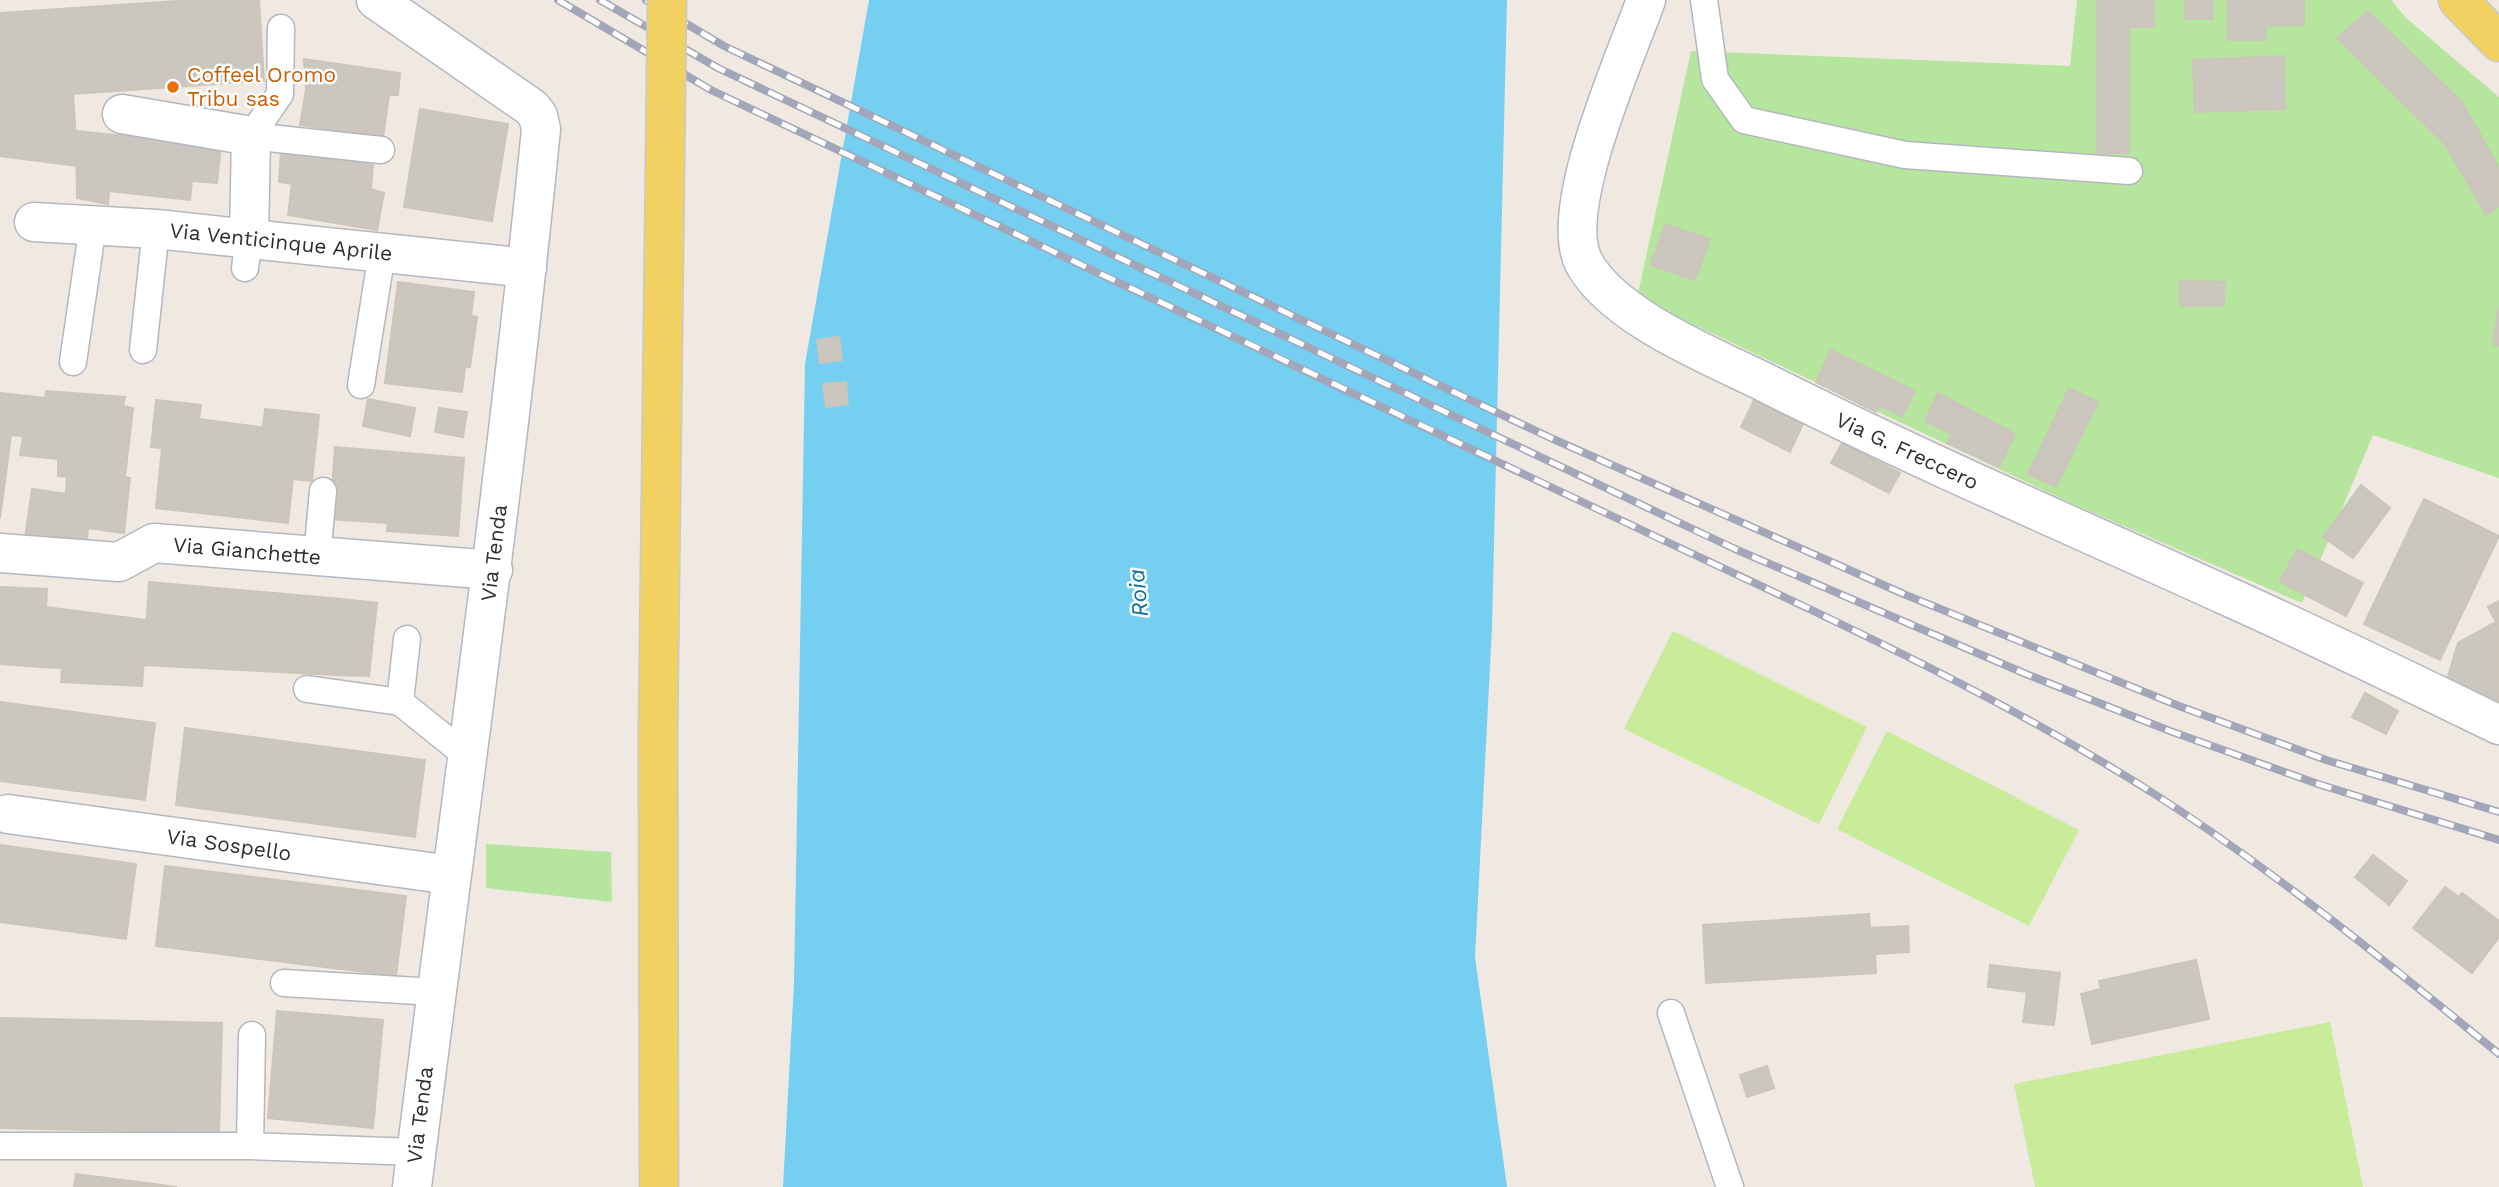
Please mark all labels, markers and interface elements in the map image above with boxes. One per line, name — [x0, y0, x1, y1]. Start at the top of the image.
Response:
place label: Coffeel Oromo Tribu sas — [187, 62, 336, 111]
marker: Coffeel Oromo Tribu sas — [165, 79, 181, 95]
street label: Via Venticinque Aprile — [169, 217, 394, 266]
street label: Via G. Freccero — [1832, 407, 1982, 495]
street label: Via Tenda — [475, 503, 512, 603]
street label: Via Gianchette — [172, 532, 322, 569]
water label: Roia — [1123, 568, 1154, 618]
street label: Via Sospello — [165, 823, 293, 866]
street label: Via Tenda — [401, 1065, 438, 1165]

